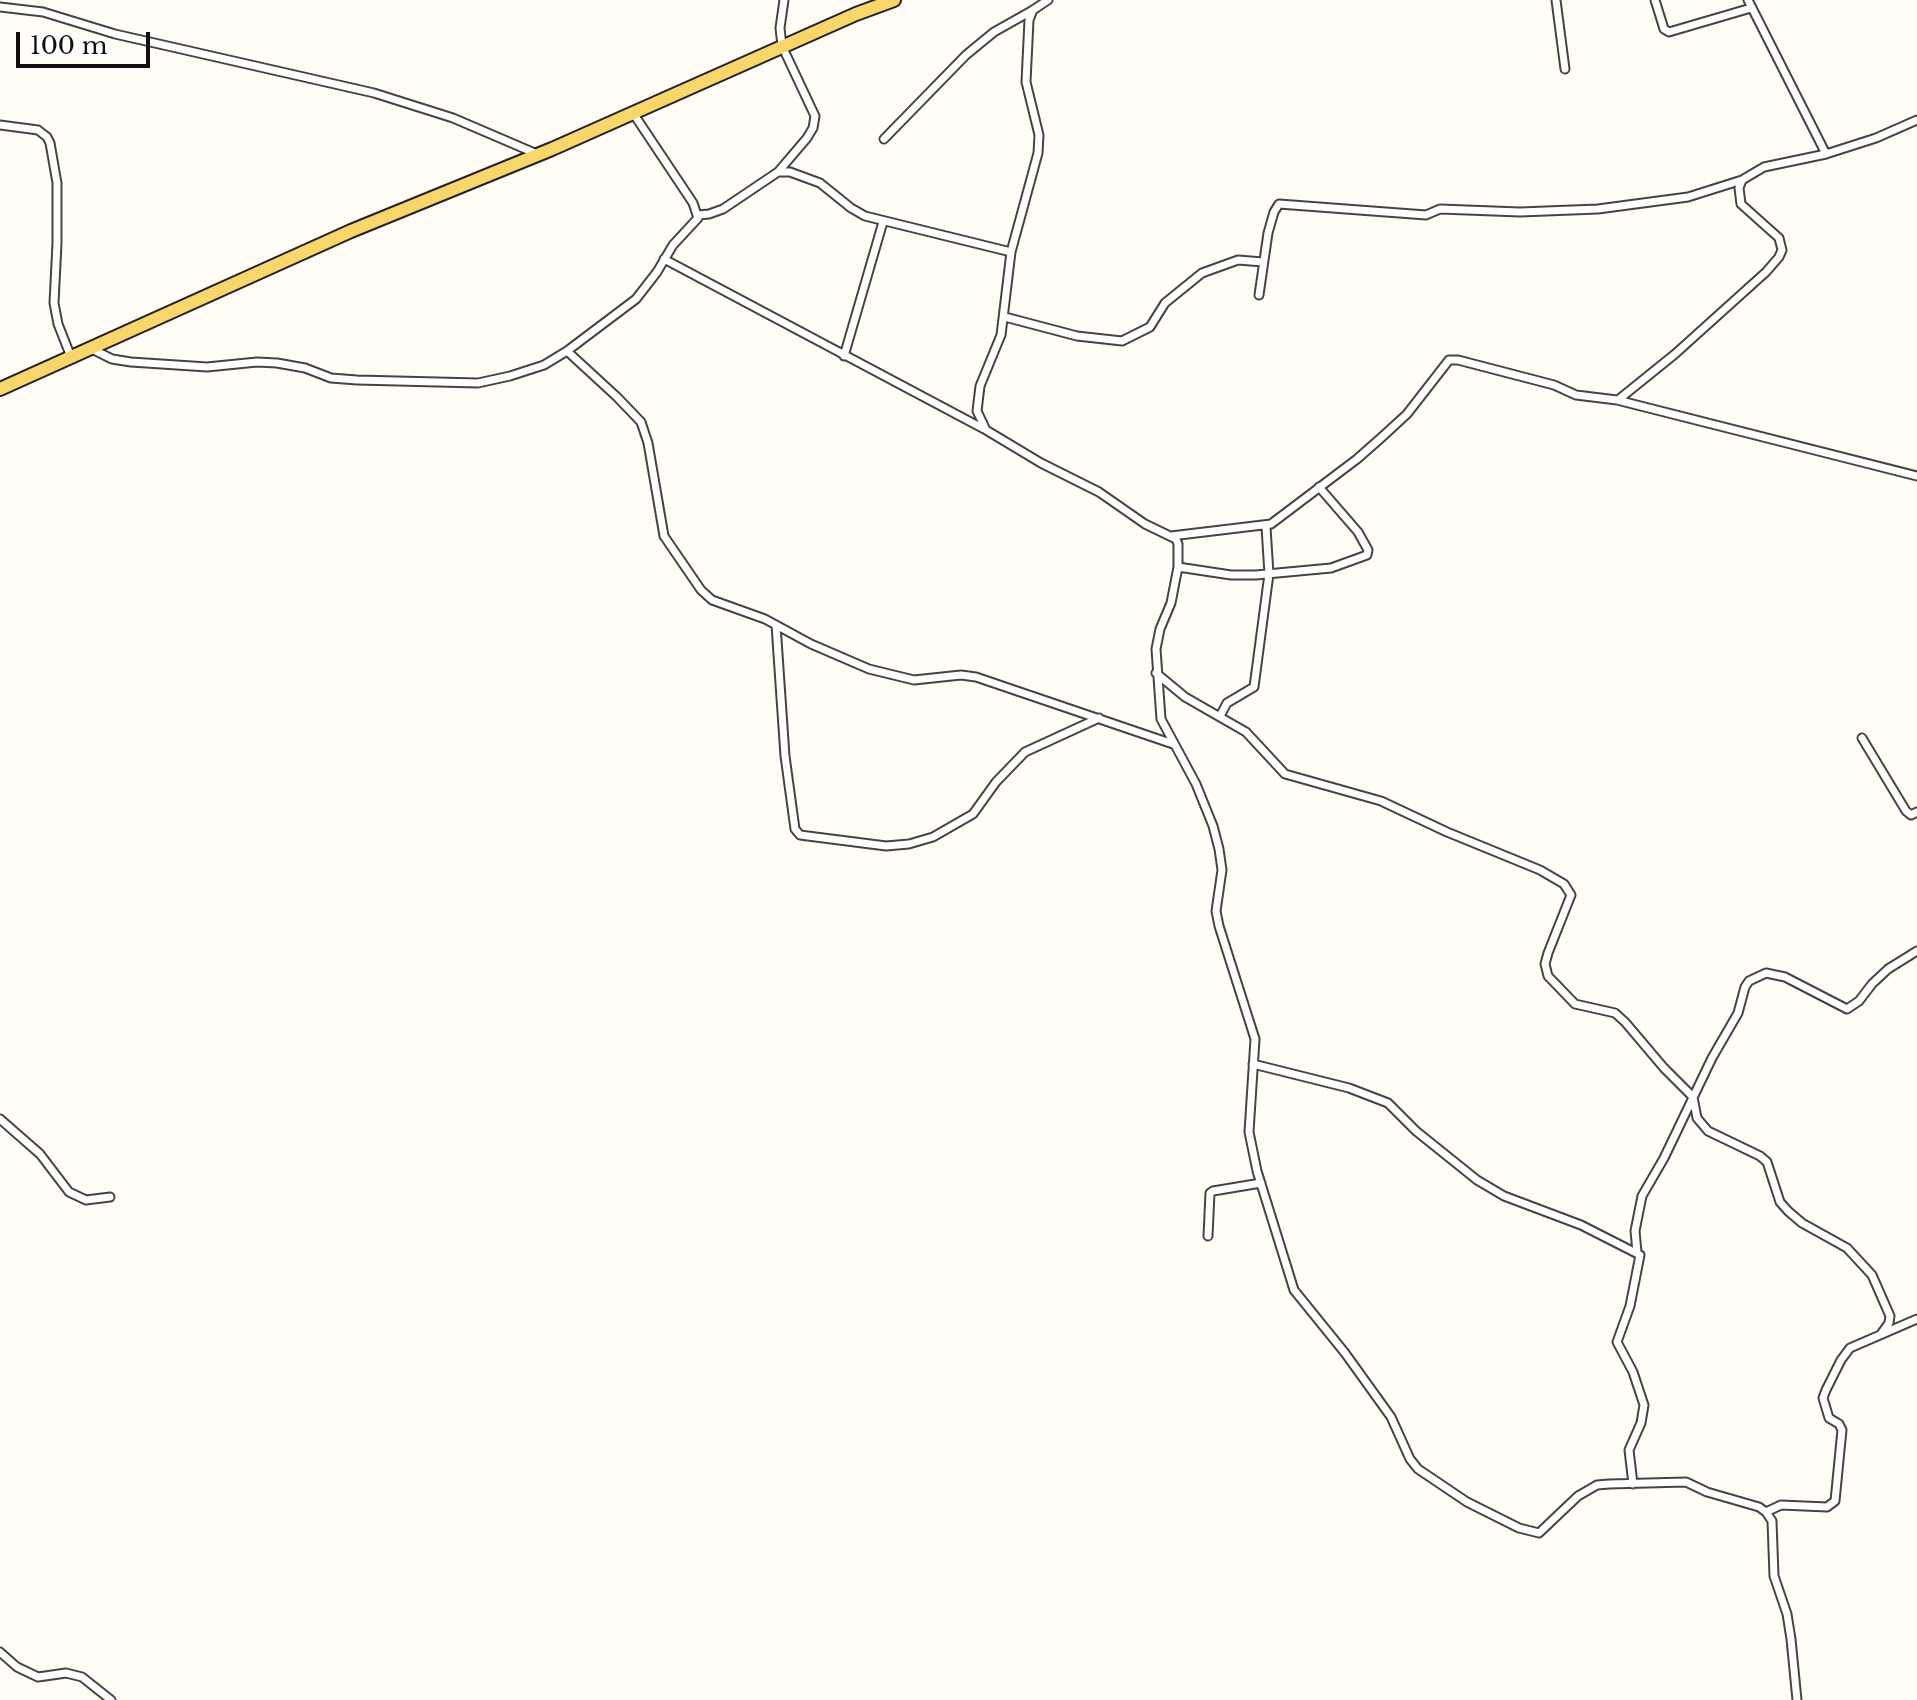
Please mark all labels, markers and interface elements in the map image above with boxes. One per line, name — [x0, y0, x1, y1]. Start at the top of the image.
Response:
scale bar — [20, 16, 154, 66]
text: 100 m — [30, 31, 108, 60]

